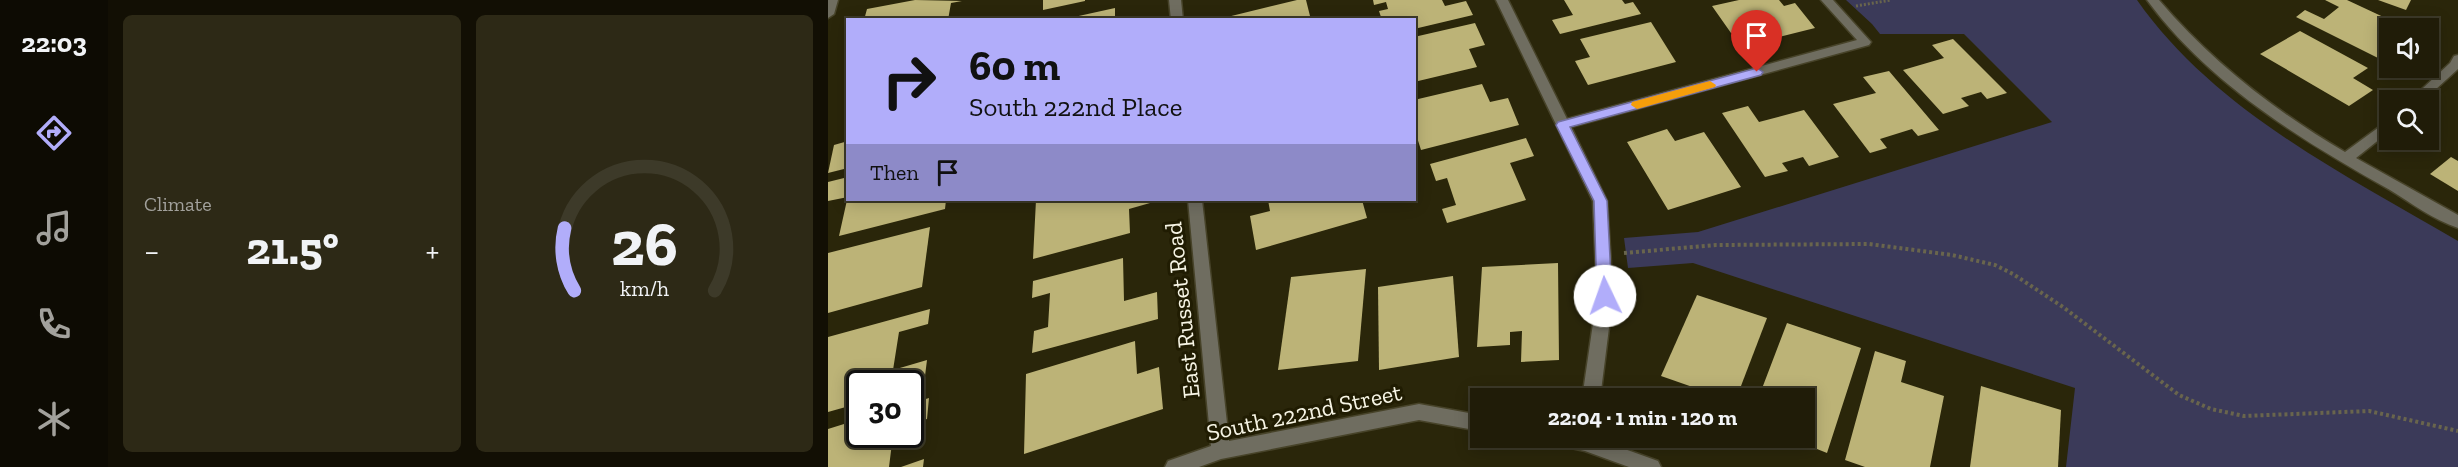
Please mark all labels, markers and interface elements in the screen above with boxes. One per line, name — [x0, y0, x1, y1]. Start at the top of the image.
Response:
pin — [1731, 10, 1782, 72]
map controls — [2379, 18, 2439, 150]
button: sound — [2379, 18, 2439, 78]
icon: arrive — [1740, 19, 1773, 52]
text: 22:03 — [21, 27, 87, 59]
text: 60 m — [969, 40, 1060, 91]
icon: right — [870, 42, 948, 120]
button: search — [2379, 90, 2439, 150]
text: South 222nd Place — [969, 91, 1182, 123]
icon: directions — [33, 112, 75, 154]
icon: arrive — [931, 156, 964, 189]
text: Then — [870, 159, 919, 186]
text: Climate — [144, 192, 212, 216]
text: 26 — [611, 206, 678, 281]
icon: music — [33, 207, 75, 249]
street label: East Russet Road — [1158, 220, 1206, 400]
text: 21.5° — [246, 222, 339, 276]
text: − — [144, 231, 159, 270]
text: + — [426, 231, 439, 270]
position arrow — [1573, 264, 1637, 328]
text: km/h — [620, 276, 669, 301]
icon: phone — [33, 303, 75, 345]
speed limit sign: 30 — [846, 370, 924, 448]
street label: South 222nd Street — [1204, 377, 1404, 447]
icon: climate — [33, 398, 75, 440]
text: 22:04 · 1 min · 120 m — [1548, 404, 1737, 431]

